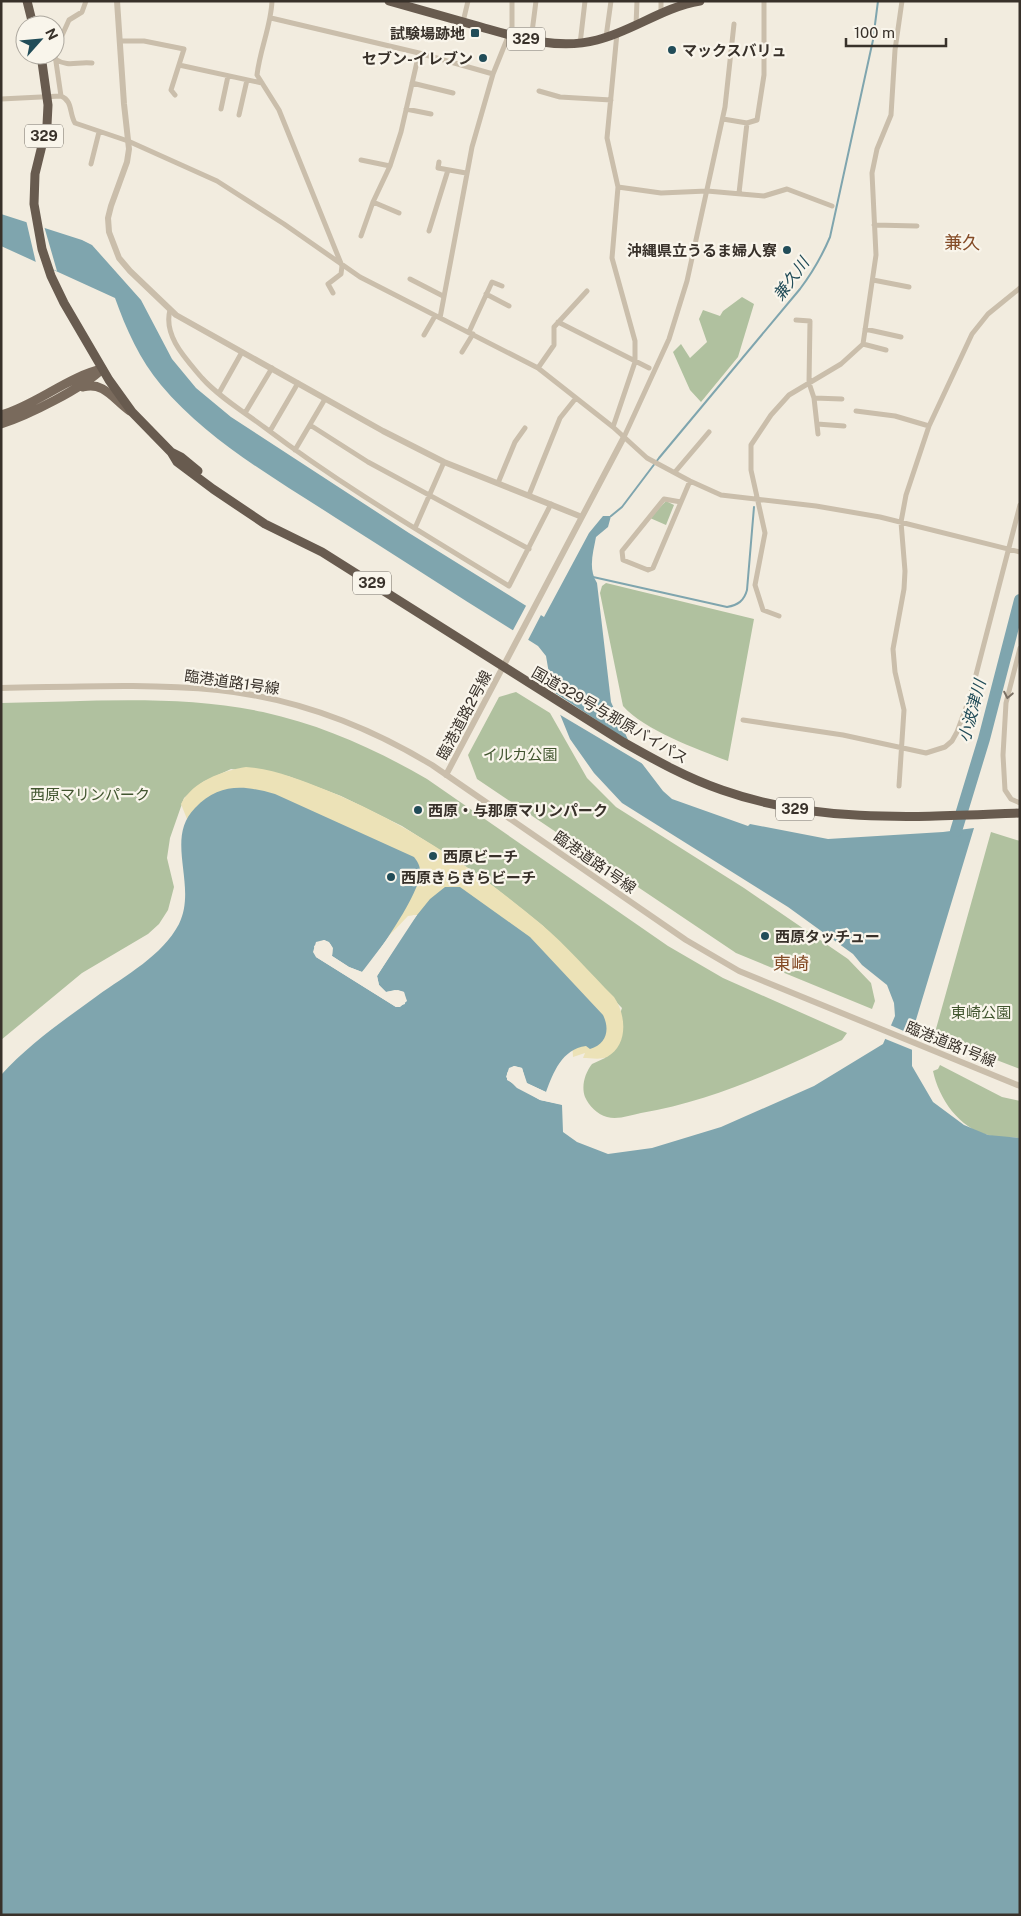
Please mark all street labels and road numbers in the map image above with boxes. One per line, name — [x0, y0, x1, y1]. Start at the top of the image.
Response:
road number: 329 — [507, 28, 545, 50]
road number: 329 — [25, 124, 63, 148]
road number: 329 — [353, 572, 391, 594]
street label: 国道329号与那原バイパス — [529, 663, 691, 767]
street label: 臨港道路1号線 — [183, 667, 281, 697]
street label: 臨港道路2号線 — [433, 667, 495, 763]
road number: 329 — [776, 798, 814, 821]
street label: 臨港道路1号線 — [551, 827, 639, 897]
street label: 臨港道路1号線 — [903, 1018, 999, 1070]

